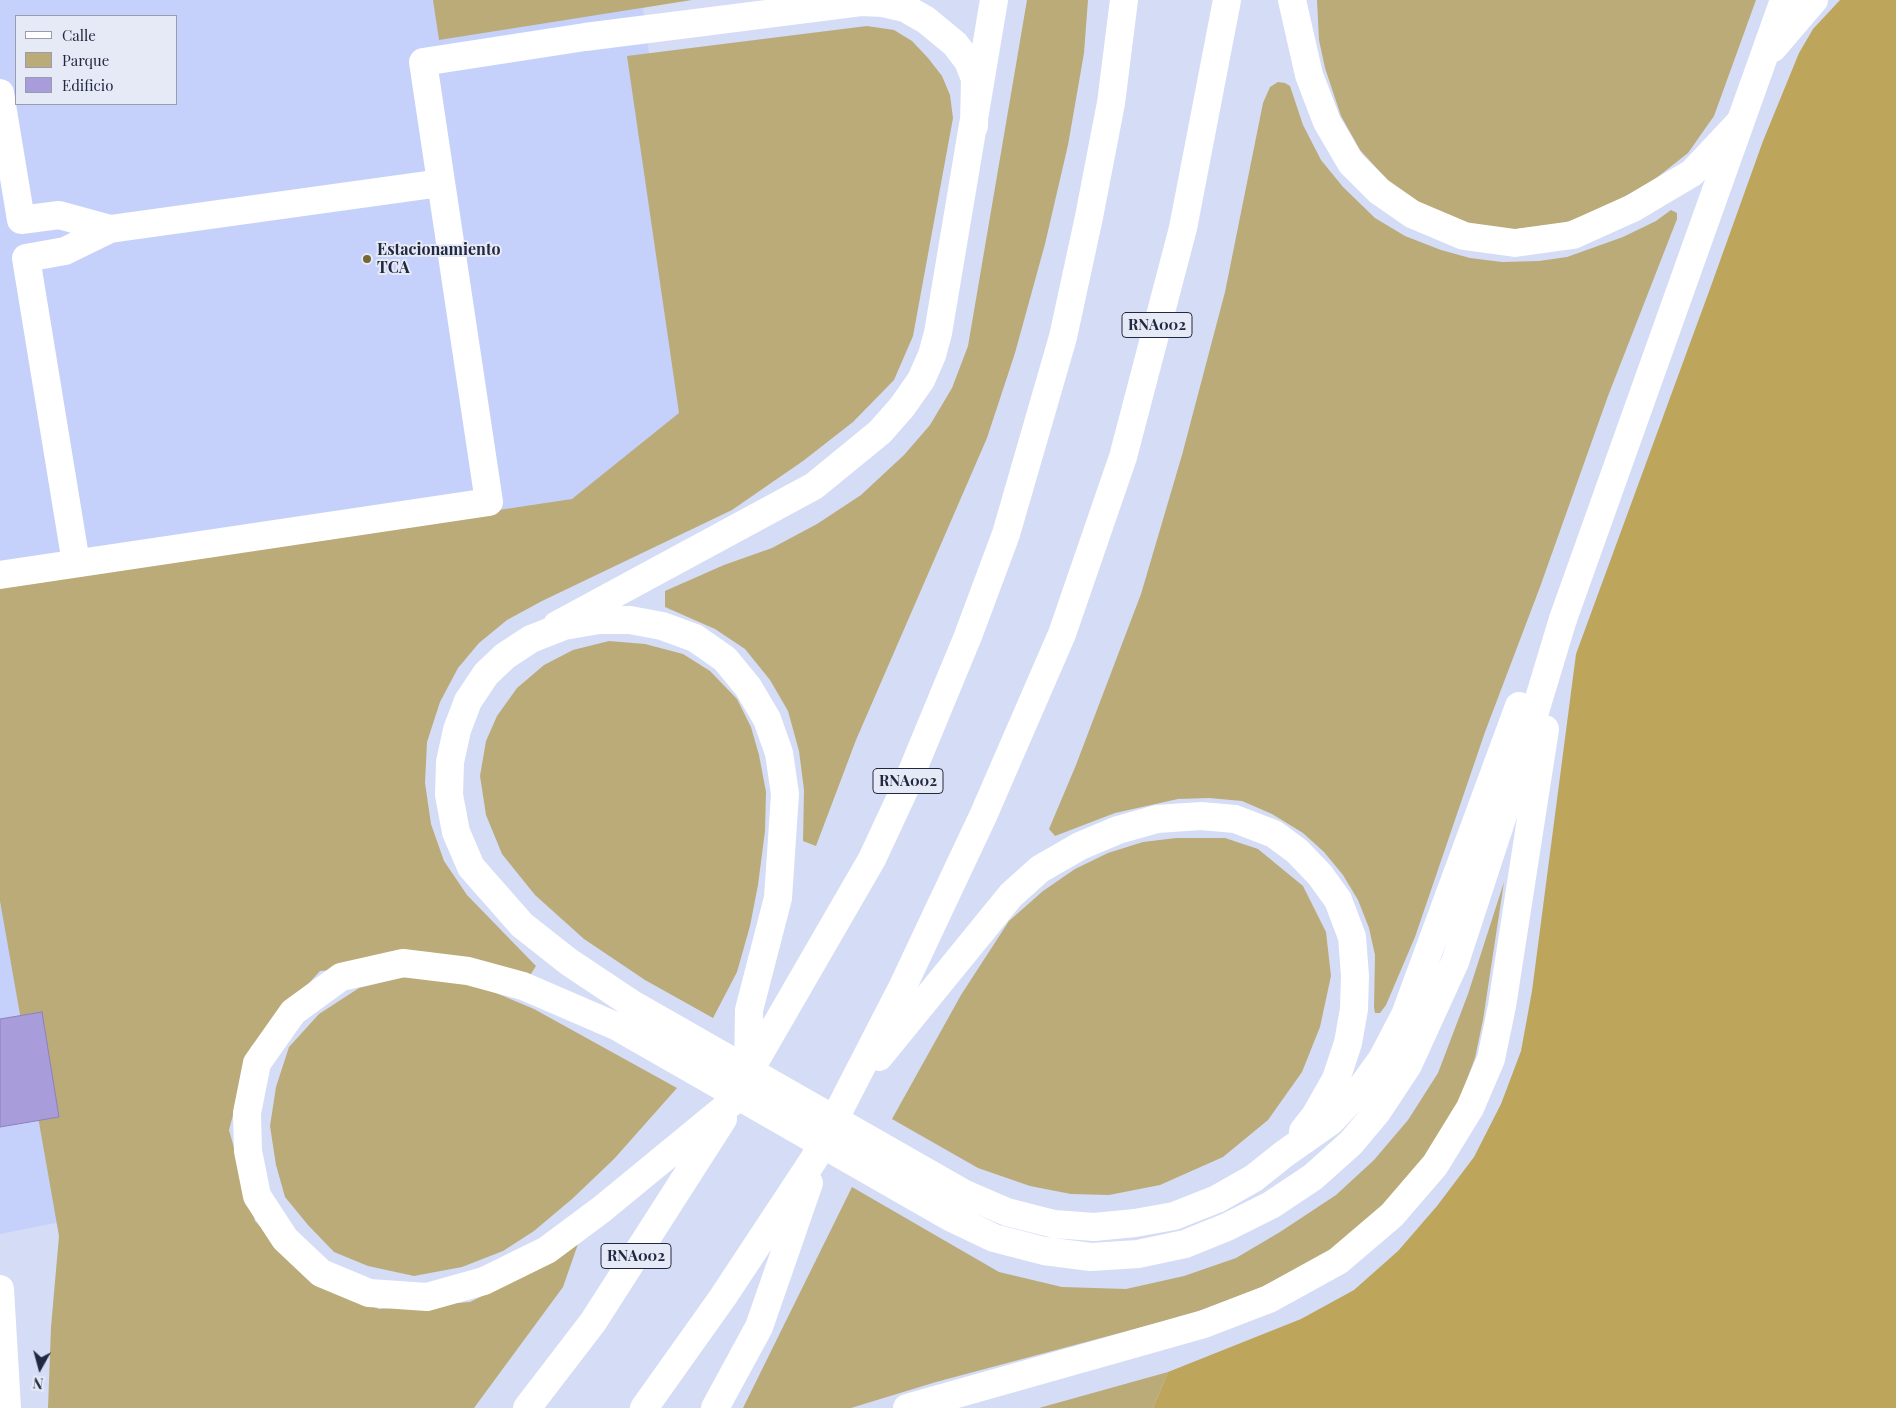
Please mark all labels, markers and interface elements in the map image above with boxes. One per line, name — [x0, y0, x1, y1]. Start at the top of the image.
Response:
legend — [15, 15, 178, 105]
text: Calle — [62, 25, 96, 45]
text: Parque — [62, 50, 109, 70]
text: Edificio — [62, 75, 113, 95]
place label: Estacionamiento TCA — [377, 240, 501, 278]
marker: Estacionamiento TCA — [361, 253, 373, 265]
road number: RNA002 — [1122, 312, 1192, 338]
road number: RNA002 — [873, 768, 943, 794]
road number: RNA002 — [601, 1244, 671, 1268]
north arrow — [15, 1343, 65, 1393]
text: N — [32, 1373, 44, 1393]

